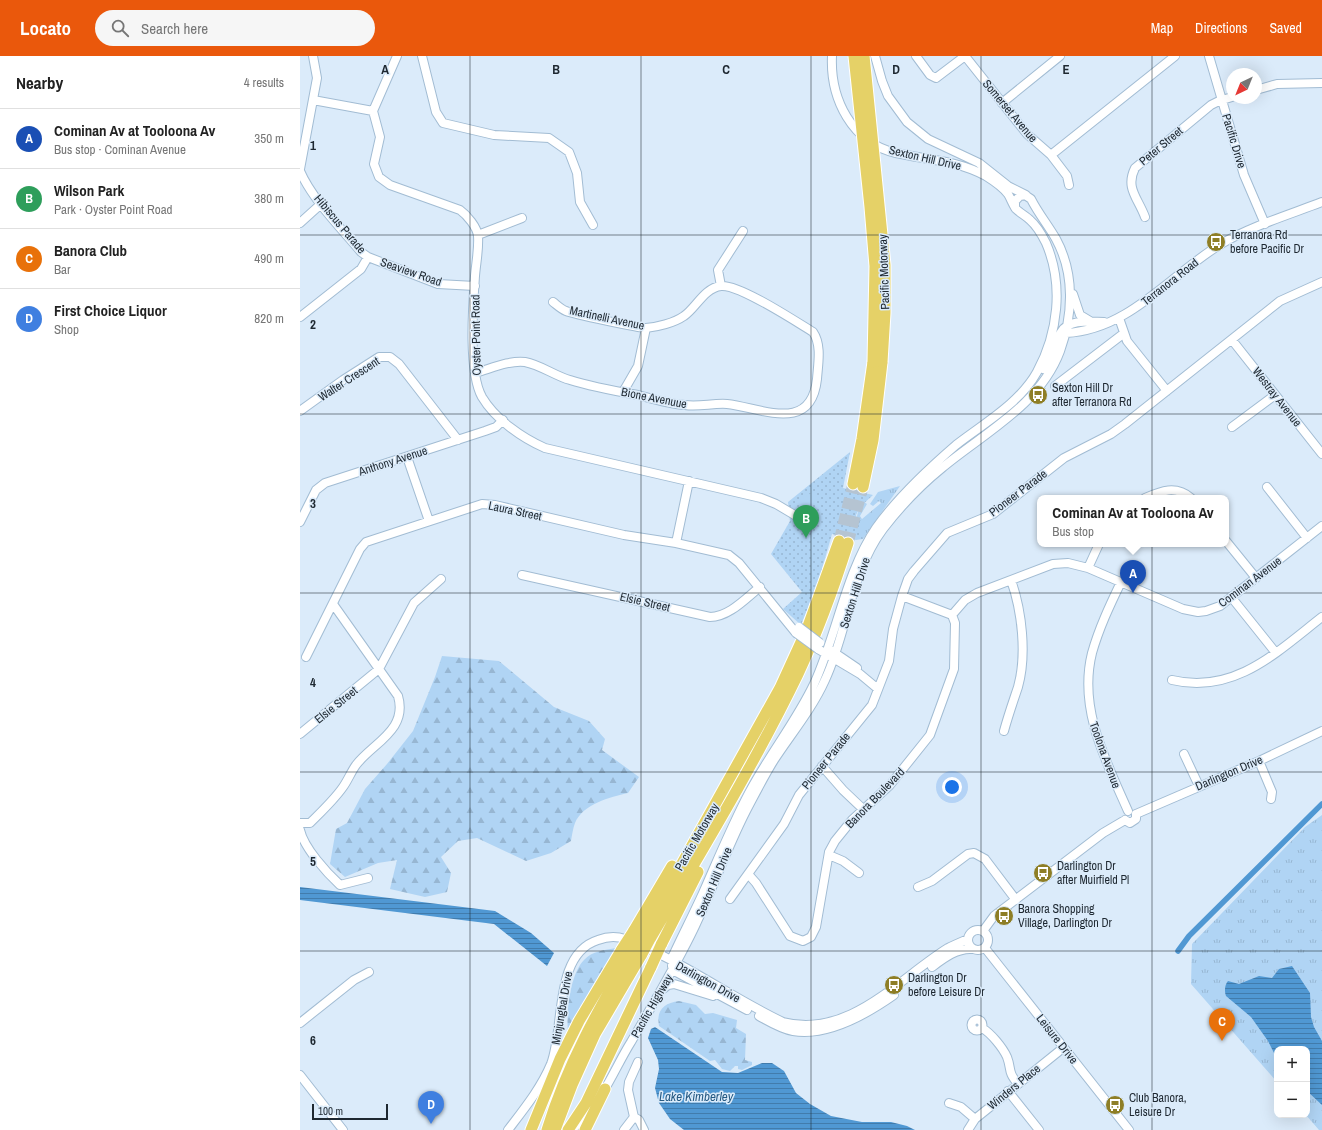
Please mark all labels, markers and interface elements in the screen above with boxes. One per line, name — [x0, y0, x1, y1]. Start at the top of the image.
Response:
search box — [95, 10, 375, 46]
text: Locato — [20, 15, 71, 41]
icon: search — [109, 17, 131, 39]
text: Search here — [141, 18, 208, 39]
text: Map — [1151, 19, 1173, 37]
text: Directions — [1195, 19, 1247, 37]
text: Saved — [1269, 19, 1302, 37]
text: A — [381, 61, 389, 78]
text: B — [552, 61, 560, 78]
text: C — [722, 61, 730, 78]
text: D — [892, 61, 900, 78]
text: E — [1062, 61, 1070, 78]
north arrow — [1226, 68, 1262, 104]
text: Nearby — [16, 71, 63, 94]
text: 4 results — [244, 74, 284, 91]
street label: Somerset Avenue — [979, 76, 1041, 146]
street label: Pacific Drive — [1218, 112, 1250, 170]
text: Cominan Av at Tooloona Av — [54, 120, 215, 141]
street label: Peter Street — [1136, 123, 1186, 169]
text: A — [25, 130, 33, 147]
text: 350 m — [254, 130, 284, 147]
text: 1 — [310, 137, 316, 154]
text: Bus stop · Cominan Avenue — [54, 141, 186, 158]
street label: Sexton Hill Drive — [887, 142, 963, 174]
text: Wilson Park — [54, 180, 124, 201]
text: B — [25, 190, 33, 207]
text: 380 m — [254, 190, 284, 207]
street label: Hibiscus Parade — [310, 191, 370, 257]
text: Park · Oyster Point Road — [54, 201, 173, 218]
place label: Terranora Rd before Pacific Dr — [1230, 227, 1305, 257]
bus stop icon: Terranora Rd before Pacific Dr — [1205, 231, 1227, 253]
street label: Pacific Motorway — [875, 234, 893, 310]
text: Banora Club — [54, 240, 127, 261]
text: C — [25, 250, 33, 267]
text: 490 m — [254, 250, 284, 267]
street label: Seaview Road — [378, 254, 444, 290]
street label: Terranora Road — [1138, 255, 1202, 309]
text: Bar — [54, 261, 71, 278]
street label: Oyster Point Road — [467, 294, 485, 376]
text: First Choice Liquor — [54, 300, 167, 321]
street label: Martinelli Avenue — [568, 302, 646, 334]
text: D — [25, 310, 33, 327]
text: 820 m — [254, 310, 284, 327]
text: 2 — [310, 316, 316, 333]
text: Shop — [54, 321, 79, 338]
street label: Walter Crescent — [315, 353, 383, 405]
street label: Westray Avenue — [1249, 364, 1305, 430]
place label: Sexton Hill Dr after Terranora Rd — [1052, 380, 1132, 410]
street label: Bione Avenuue — [620, 384, 688, 412]
bus stop icon: Sexton Hill Dr after Terranora Rd — [1027, 384, 1049, 406]
street label: Anthony Avenue — [356, 442, 429, 480]
street label: Pioneer Parade — [986, 466, 1050, 520]
text: 3 — [310, 495, 316, 512]
popup — [1037, 495, 1229, 547]
street label: Laura Street — [487, 498, 543, 525]
text: Cominan Av at Tooloona Av — [1052, 502, 1214, 523]
pin: B — [793, 505, 819, 538]
text: Bus stop — [1052, 523, 1094, 540]
street label: Cominan Avenue — [1215, 553, 1285, 611]
street label: Sexton Hill Drive — [836, 555, 874, 631]
pin: A — [1120, 560, 1146, 593]
street label: Elsie Street — [618, 588, 672, 616]
text: 4 — [310, 674, 316, 691]
street label: Elsie Street — [311, 683, 361, 727]
street label: Toolona Avenue — [1086, 719, 1124, 791]
street label: Pioneer Parade — [798, 729, 854, 793]
street label: Darlington Drive — [1193, 752, 1265, 794]
street label: Banora Boulevard — [842, 764, 908, 832]
your location — [942, 777, 962, 797]
street label: Pacific Motorway — [671, 800, 723, 874]
street label: Sexton Hill Drive — [692, 845, 736, 919]
text: 5 — [310, 853, 316, 870]
place label: Darlington Dr after Muirfield Pl — [1057, 858, 1129, 888]
bus stop icon: Darlington Dr after Muirfield Pl — [1032, 862, 1054, 884]
place label: Banora Shopping Village, Darlington Dr — [1018, 901, 1113, 931]
bus stop icon: Banora Shopping Village, Darlington Dr — [993, 905, 1015, 927]
street label: Darlington Drive — [673, 958, 743, 1006]
street label: Minjungbal Drive — [548, 970, 576, 1046]
place label: Darlington Dr before Leisure Dr — [908, 970, 985, 1000]
street label: Pacific Highway — [627, 971, 677, 1041]
bus stop icon: Darlington Dr before Leisure Dr — [883, 974, 905, 996]
pin: C — [1209, 1008, 1235, 1041]
street label: Leisure Drive — [1033, 1011, 1081, 1067]
text: 6 — [310, 1032, 316, 1049]
map controls — [1274, 1046, 1310, 1118]
button: + — [1274, 1046, 1310, 1082]
street label: Winders Place — [984, 1061, 1044, 1113]
button: − — [1274, 1082, 1310, 1118]
water label: Lake Kimberley — [659, 1088, 734, 1105]
place label: Club Banora, Leisure Dr — [1129, 1090, 1186, 1120]
pin: D — [418, 1091, 444, 1124]
bus stop icon: Club Banora, Leisure Dr — [1104, 1094, 1126, 1116]
scale bar — [312, 1102, 388, 1121]
text: 100 m — [318, 1104, 343, 1118]

